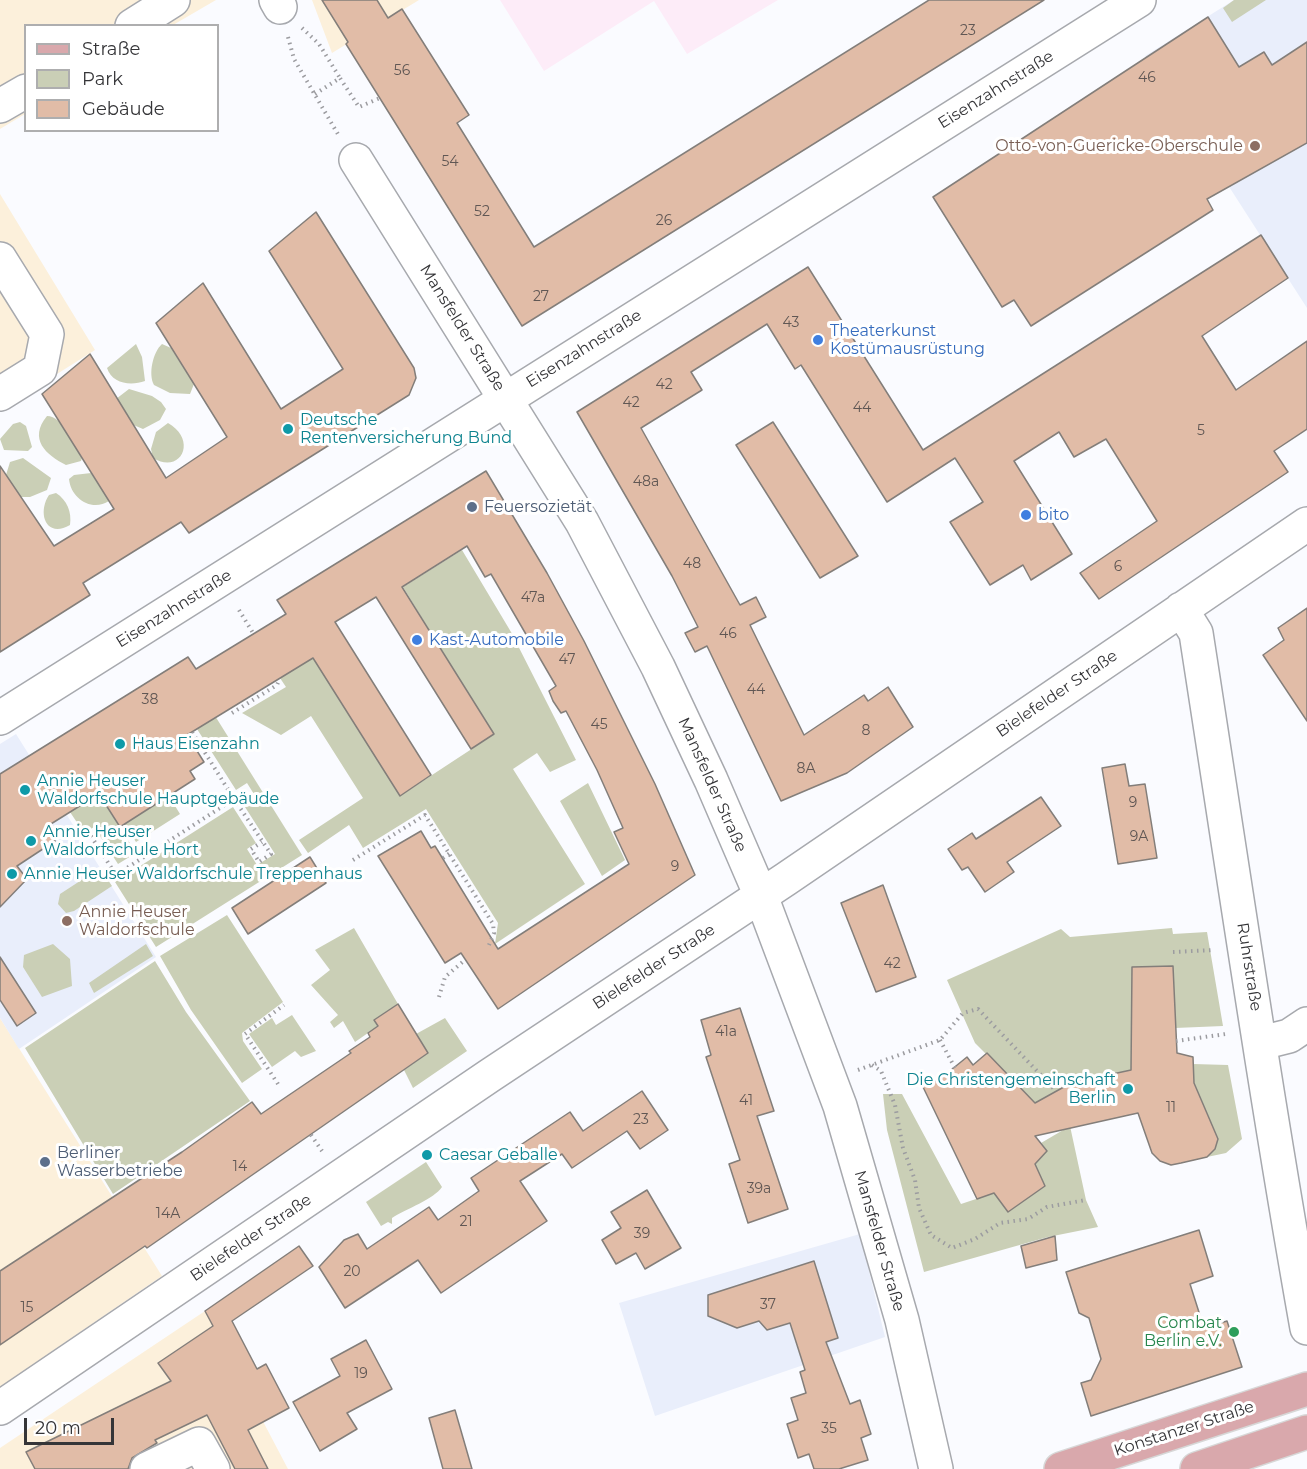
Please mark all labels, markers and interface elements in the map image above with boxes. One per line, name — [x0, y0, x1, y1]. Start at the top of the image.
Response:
house number: 23 — [960, 23, 976, 39]
legend — [24, 24, 219, 132]
text: Straße — [82, 38, 140, 60]
street label: Eisenzahnstraße — [935, 47, 1057, 133]
house number: 56 — [394, 63, 410, 79]
text: Park — [82, 68, 123, 90]
house number: 46 — [1138, 70, 1156, 86]
text: Gebäude — [82, 98, 165, 120]
place label: Otto-von-Guericke-Oberschule — [995, 136, 1243, 156]
marker: Otto-von-Guericke-Oberschule — [1248, 139, 1262, 153]
house number: 54 — [441, 154, 459, 170]
house number: 52 — [474, 204, 490, 220]
house number: 26 — [656, 213, 672, 229]
street label: Mansfelder Straße — [415, 261, 509, 395]
house number: 27 — [533, 289, 549, 305]
street label: Eisenzahnstraße — [523, 306, 645, 392]
house number: 43 — [783, 315, 799, 331]
place label: Theaterkunst Kostümausrüstung — [830, 321, 985, 359]
marker: Theaterkunst Kostümausrüstung — [811, 333, 825, 347]
house number: 42 — [655, 377, 673, 393]
house number: 42 — [622, 395, 640, 411]
house number: 44 — [853, 400, 871, 416]
place label: Deutsche Rentenversicherung Bund — [300, 410, 512, 448]
marker: Deutsche Rentenversicherung Bund — [281, 422, 295, 436]
house number: 5 — [1197, 423, 1205, 439]
house number: 48a — [633, 474, 659, 490]
place label: Feuersozietät — [484, 497, 592, 517]
marker: Feuersozietät — [465, 500, 479, 514]
place label: bito — [1038, 505, 1069, 525]
marker: bito — [1019, 508, 1033, 522]
house number: 48 — [683, 556, 701, 572]
house number: 6 — [1114, 559, 1122, 575]
street label: Eisenzahnstraße — [113, 566, 235, 652]
house number: 47a — [521, 590, 545, 606]
house number: 46 — [719, 626, 737, 642]
place label: Kast-Automobile — [429, 630, 564, 650]
marker: Kast-Automobile — [410, 633, 424, 647]
street label: Bielefelder Straße — [993, 646, 1121, 742]
house number: 47 — [559, 652, 575, 668]
house number: 44 — [747, 682, 765, 698]
house number: 38 — [142, 692, 158, 708]
street label: Mansfelder Straße — [674, 715, 750, 855]
house number: 45 — [590, 717, 608, 733]
house number: 8 — [862, 723, 870, 739]
place label: Haus Eisenzahn — [132, 734, 260, 754]
marker: Haus Eisenzahn — [113, 737, 127, 751]
house number: 8A — [797, 761, 815, 777]
place label: Annie Heuser Waldorfschule Hauptgebäude — [37, 771, 279, 809]
marker: Annie Heuser Waldorfschule Hauptgebäude — [18, 783, 32, 797]
house number: 9 — [1129, 795, 1137, 811]
place label: Annie Heuser Waldorfschule Hort — [43, 822, 199, 860]
house number: 9A — [1130, 829, 1148, 845]
marker: Annie Heuser Waldorfschule Hort — [24, 834, 38, 848]
house number: 9 — [671, 859, 679, 875]
place label: Annie Heuser Waldorfschule Treppenhaus — [24, 864, 362, 884]
marker: Annie Heuser Waldorfschule Treppenhaus — [5, 867, 19, 881]
place label: Annie Heuser Waldorfschule — [79, 902, 195, 940]
marker: Annie Heuser Waldorfschule — [60, 914, 74, 928]
street label: Bielefelder Straße — [589, 920, 719, 1014]
street label: Ruhrstraße — [1233, 921, 1265, 1013]
house number: 42 — [883, 956, 901, 972]
house number: 41a — [715, 1024, 737, 1040]
place label: Die Christengemeinschaft Berlin — [906, 1070, 1116, 1108]
marker: Die Christengemeinschaft Berlin — [1121, 1082, 1135, 1096]
house number: 41 — [739, 1093, 753, 1109]
house number: 11 — [1166, 1100, 1176, 1116]
house number: 23 — [633, 1112, 649, 1128]
place label: Berliner Wasserbetriebe — [57, 1143, 183, 1181]
place label: Caesar Geballe — [439, 1145, 558, 1165]
marker: Caesar Geballe — [420, 1148, 434, 1162]
marker: Berliner Wasserbetriebe — [38, 1155, 52, 1169]
house number: 14 — [233, 1159, 247, 1175]
street label: Mansfelder Straße — [850, 1168, 908, 1314]
house number: 39a — [747, 1181, 771, 1197]
street label: Bielefelder Straße — [187, 1190, 315, 1286]
house number: 14A — [156, 1206, 180, 1222]
house number: 21 — [459, 1214, 473, 1230]
house number: 39 — [634, 1226, 650, 1242]
house number: 20 — [343, 1264, 361, 1280]
house number: 37 — [760, 1297, 776, 1313]
house number: 15 — [21, 1300, 33, 1316]
place label: Combat Berlin e.V. — [1144, 1313, 1222, 1351]
marker: Combat Berlin e.V. — [1227, 1325, 1241, 1339]
house number: 19 — [354, 1366, 368, 1382]
street label: Konstanzer Straße — [1111, 1397, 1257, 1461]
scale bar — [27, 1406, 117, 1444]
text: 20 m — [35, 1417, 81, 1439]
house number: 35 — [821, 1421, 837, 1437]

